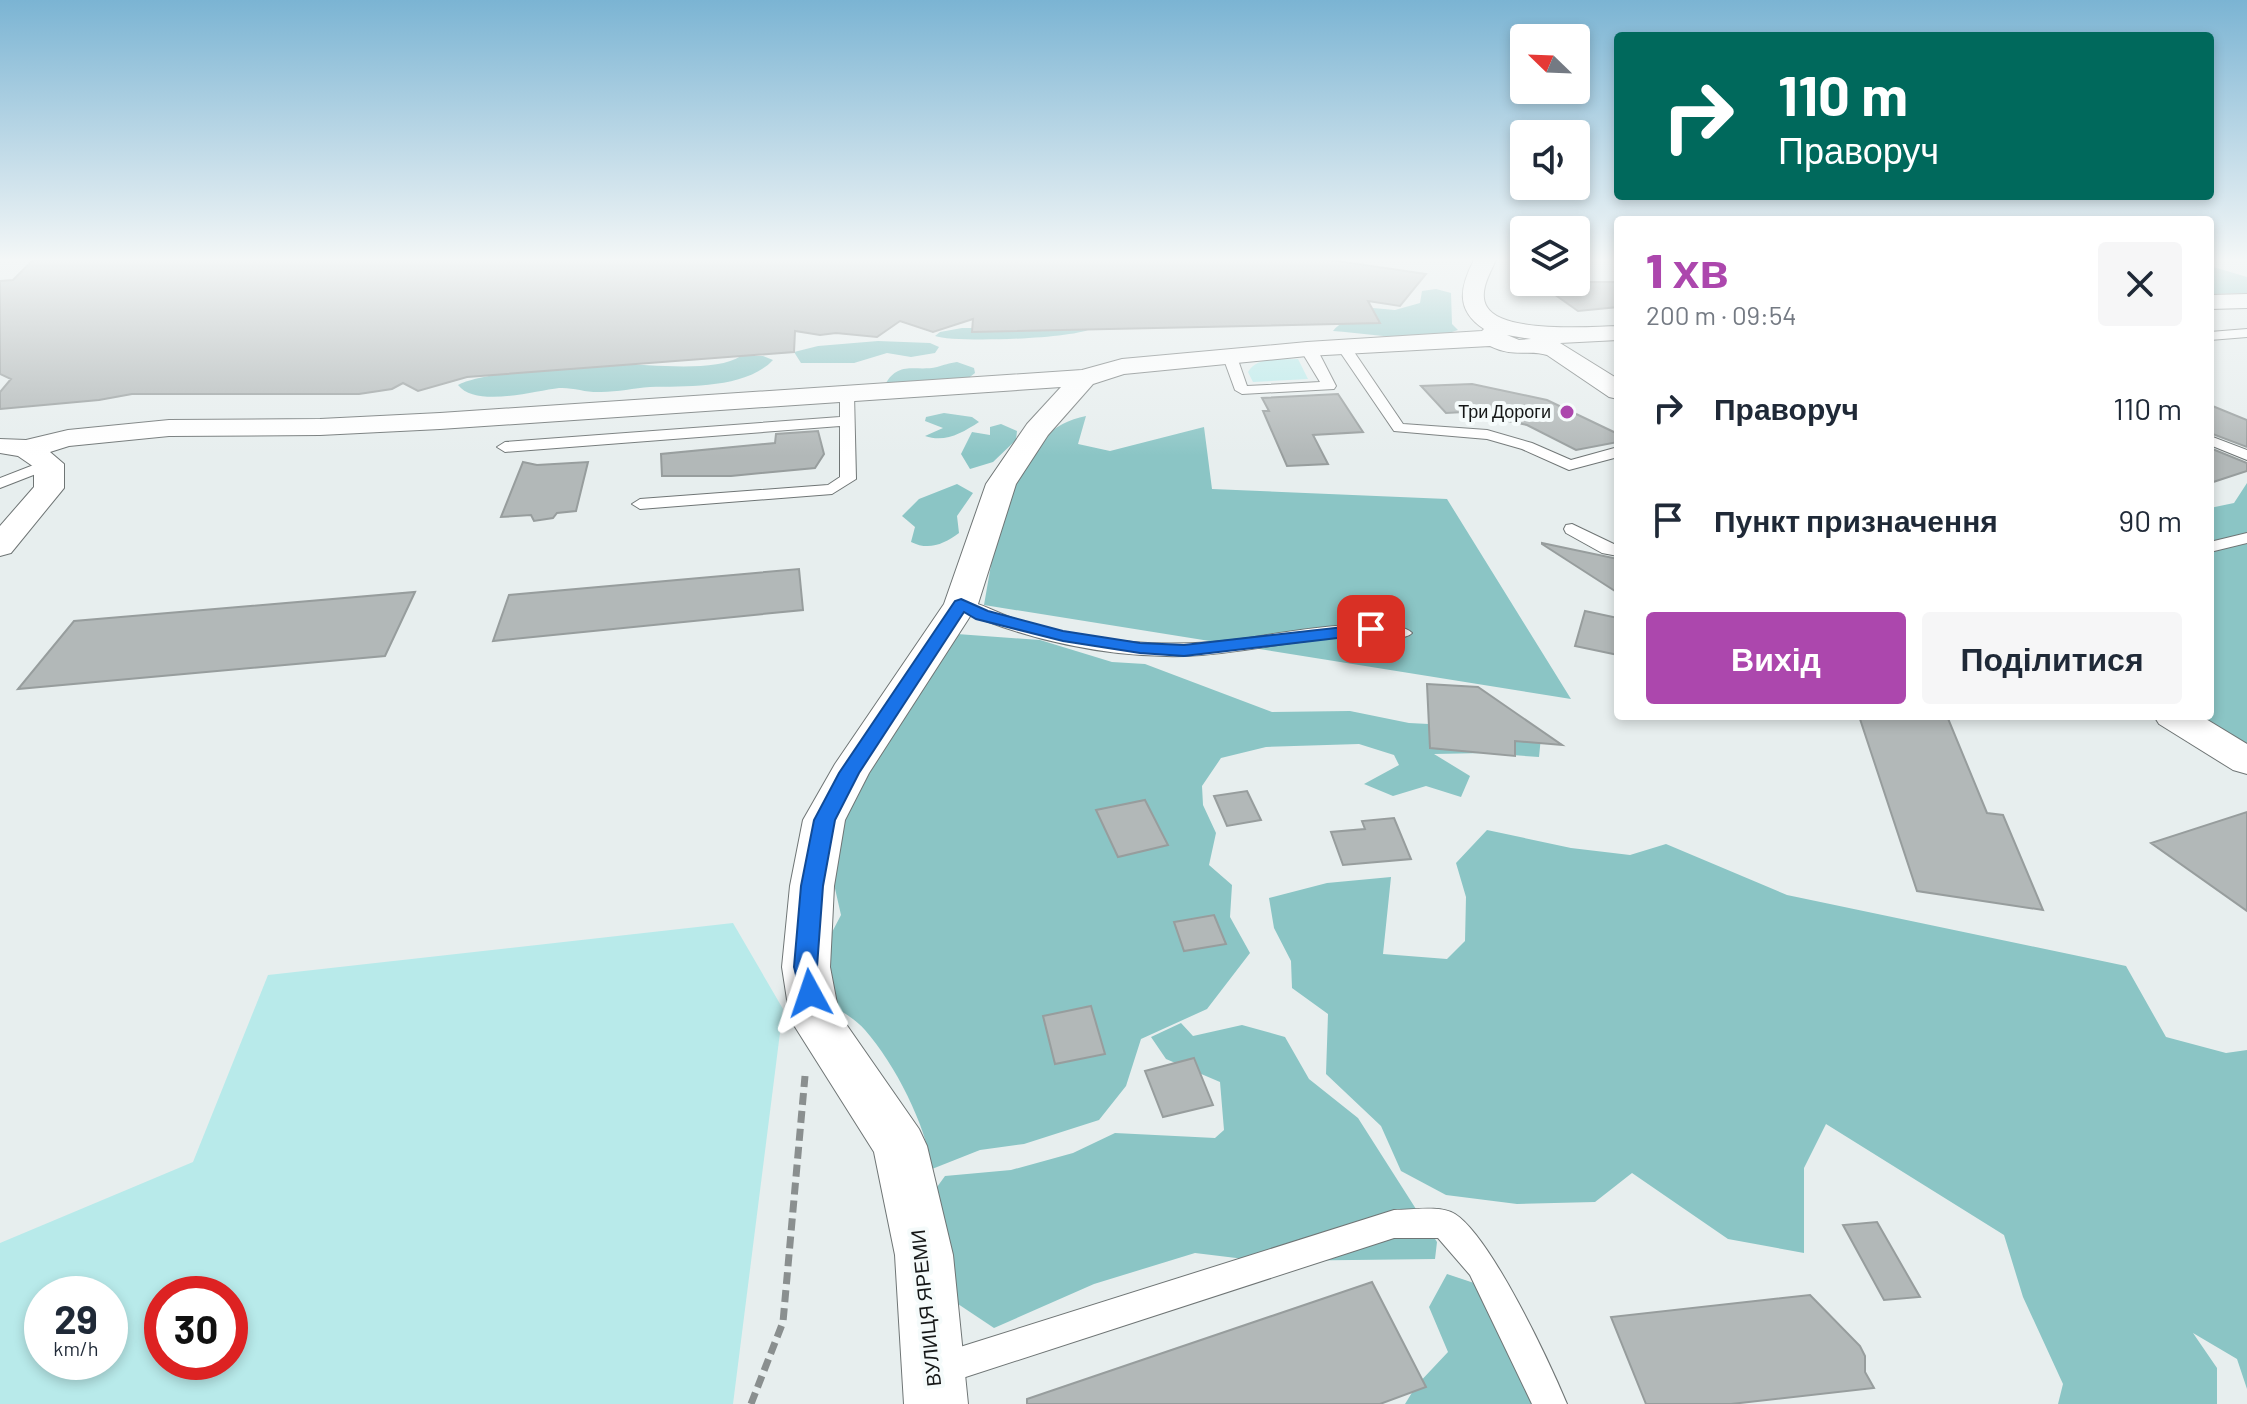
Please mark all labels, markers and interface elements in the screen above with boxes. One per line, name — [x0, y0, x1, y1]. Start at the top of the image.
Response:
north arrow — [1510, 24, 1590, 104]
map controls — [1510, 24, 1590, 296]
text: 110 m — [1778, 60, 1908, 127]
icon: right — [1646, 64, 1750, 168]
button: sound — [1510, 120, 1590, 200]
text: Праворуч — [1778, 128, 1939, 171]
button: layers — [1510, 216, 1590, 296]
text: 1 хв — [1646, 240, 1729, 298]
button: close — [2098, 242, 2182, 326]
text: 200 m · 09:54 — [1646, 299, 1797, 330]
icon: right — [1646, 386, 1690, 430]
text: Праворуч — [1714, 390, 1859, 426]
text: 110 m — [2113, 390, 2182, 426]
place label: Три Дороги — [1458, 400, 1551, 422]
marker: Три Дороги — [1558, 403, 1576, 421]
icon: arrive — [1646, 498, 1690, 542]
text: Пункт призначення — [1714, 502, 1998, 538]
text: 90 m — [2119, 502, 2182, 538]
pin — [1337, 595, 1405, 663]
icon: arrive — [1349, 607, 1393, 651]
button: Вихід — [1646, 612, 1906, 704]
button: Поділитися — [1922, 612, 2182, 704]
position arrow — [768, 951, 852, 1035]
street label: ВУЛИЦЯ ЯРЕМИ — [905, 1228, 945, 1388]
speed limit sign: 30 — [144, 1276, 248, 1380]
text: 29 — [54, 1294, 98, 1342]
text: km/h — [53, 1336, 99, 1360]

